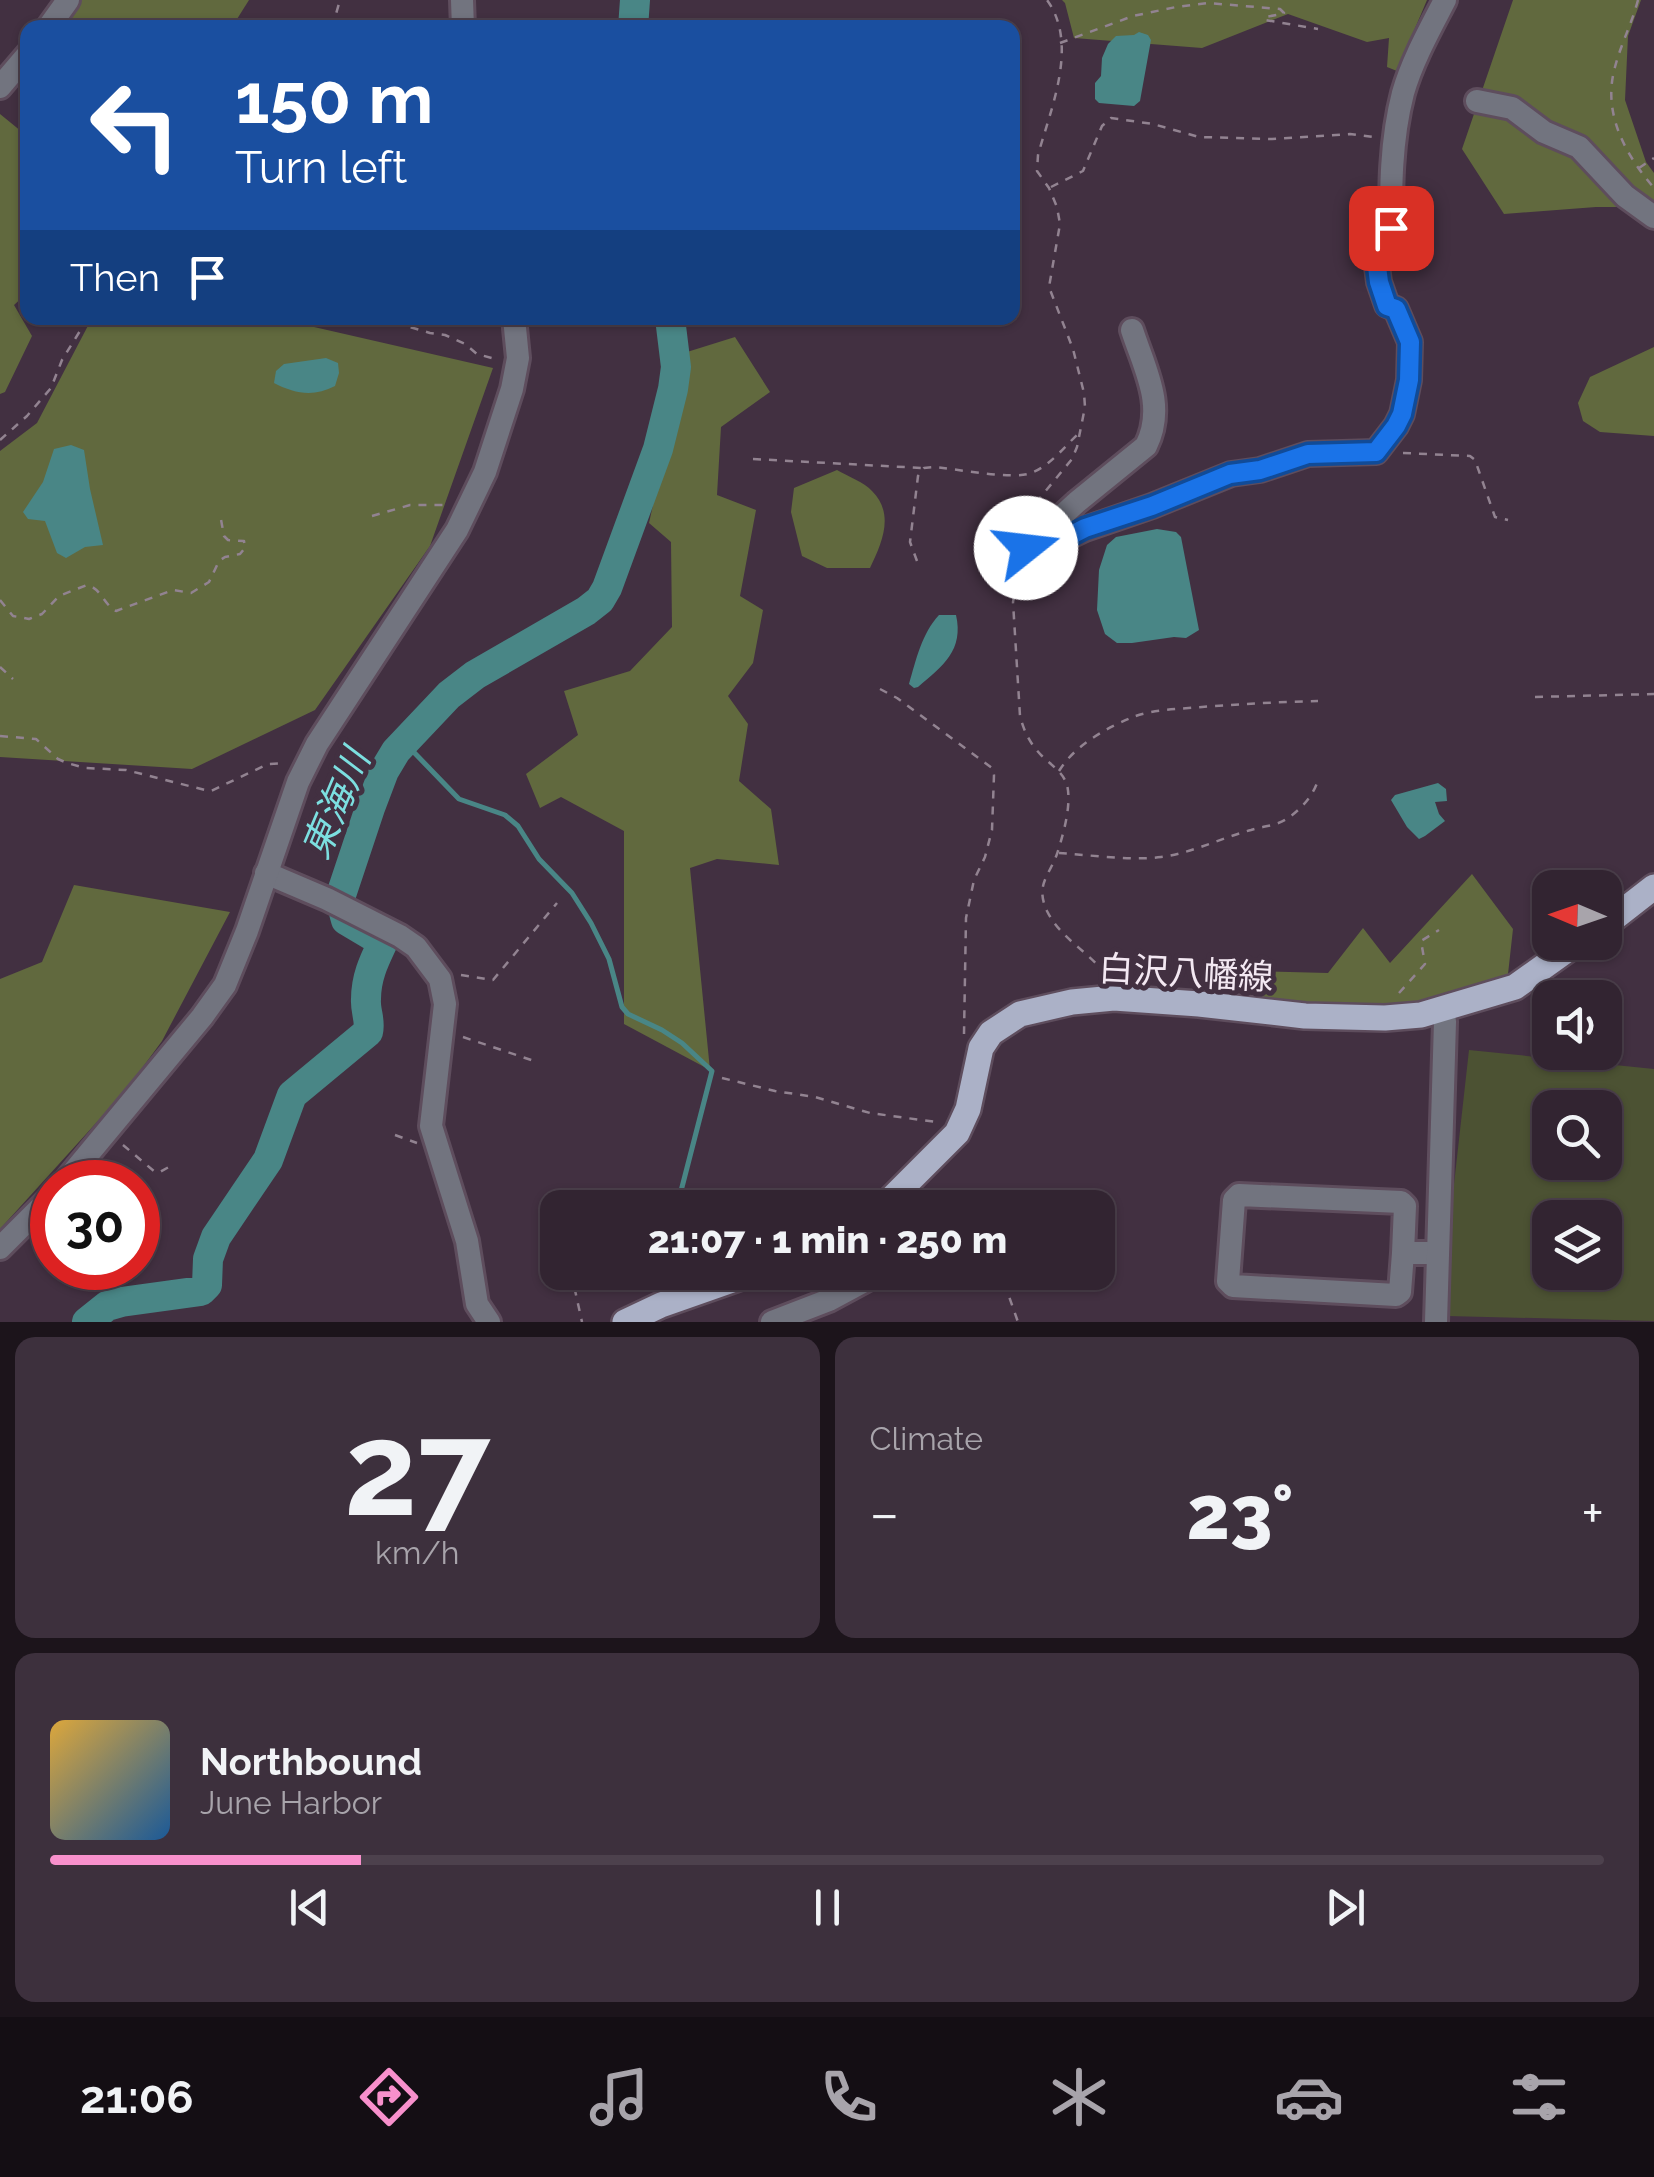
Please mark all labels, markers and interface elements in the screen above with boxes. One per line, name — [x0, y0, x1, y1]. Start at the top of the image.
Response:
text: 150 m — [235, 57, 433, 139]
icon: left — [70, 60, 200, 190]
text: Turn left — [235, 141, 407, 194]
pin — [1349, 186, 1434, 271]
icon: arrive — [1364, 201, 1419, 256]
icon: arrive — [180, 250, 235, 305]
text: Then — [70, 255, 160, 300]
position arrow — [974, 496, 1078, 600]
water label: 東海川 — [293, 739, 380, 865]
north arrow — [1532, 870, 1622, 960]
map controls — [1532, 870, 1622, 1290]
street label: 白沢八幡線 — [1098, 947, 1274, 998]
button: sound — [1532, 980, 1622, 1070]
button: search — [1532, 1090, 1622, 1180]
speed limit sign: 30 — [30, 1160, 160, 1290]
button: layers — [1532, 1200, 1622, 1290]
text: 21:07 · 1 min · 250 m — [648, 1217, 1007, 1262]
text: 27 — [344, 1393, 490, 1545]
text: Climate — [870, 1420, 983, 1457]
text: 23° — [1187, 1468, 1294, 1557]
text: − — [870, 1481, 899, 1546]
text: + — [1581, 1481, 1604, 1546]
text: km/h — [375, 1534, 459, 1571]
text: Northbound — [200, 1739, 422, 1784]
text: June Harbor — [200, 1784, 382, 1821]
icon: previous — [282, 1880, 337, 1935]
icon: pause — [800, 1880, 855, 1935]
icon: next — [1318, 1880, 1373, 1935]
icon: directions — [354, 2062, 424, 2132]
icon: music — [584, 2062, 654, 2132]
icon: phone — [814, 2062, 884, 2132]
icon: climate — [1044, 2062, 1114, 2132]
icon: car — [1274, 2062, 1344, 2132]
icon: filters — [1504, 2062, 1574, 2132]
text: 21:06 — [80, 2071, 194, 2124]

